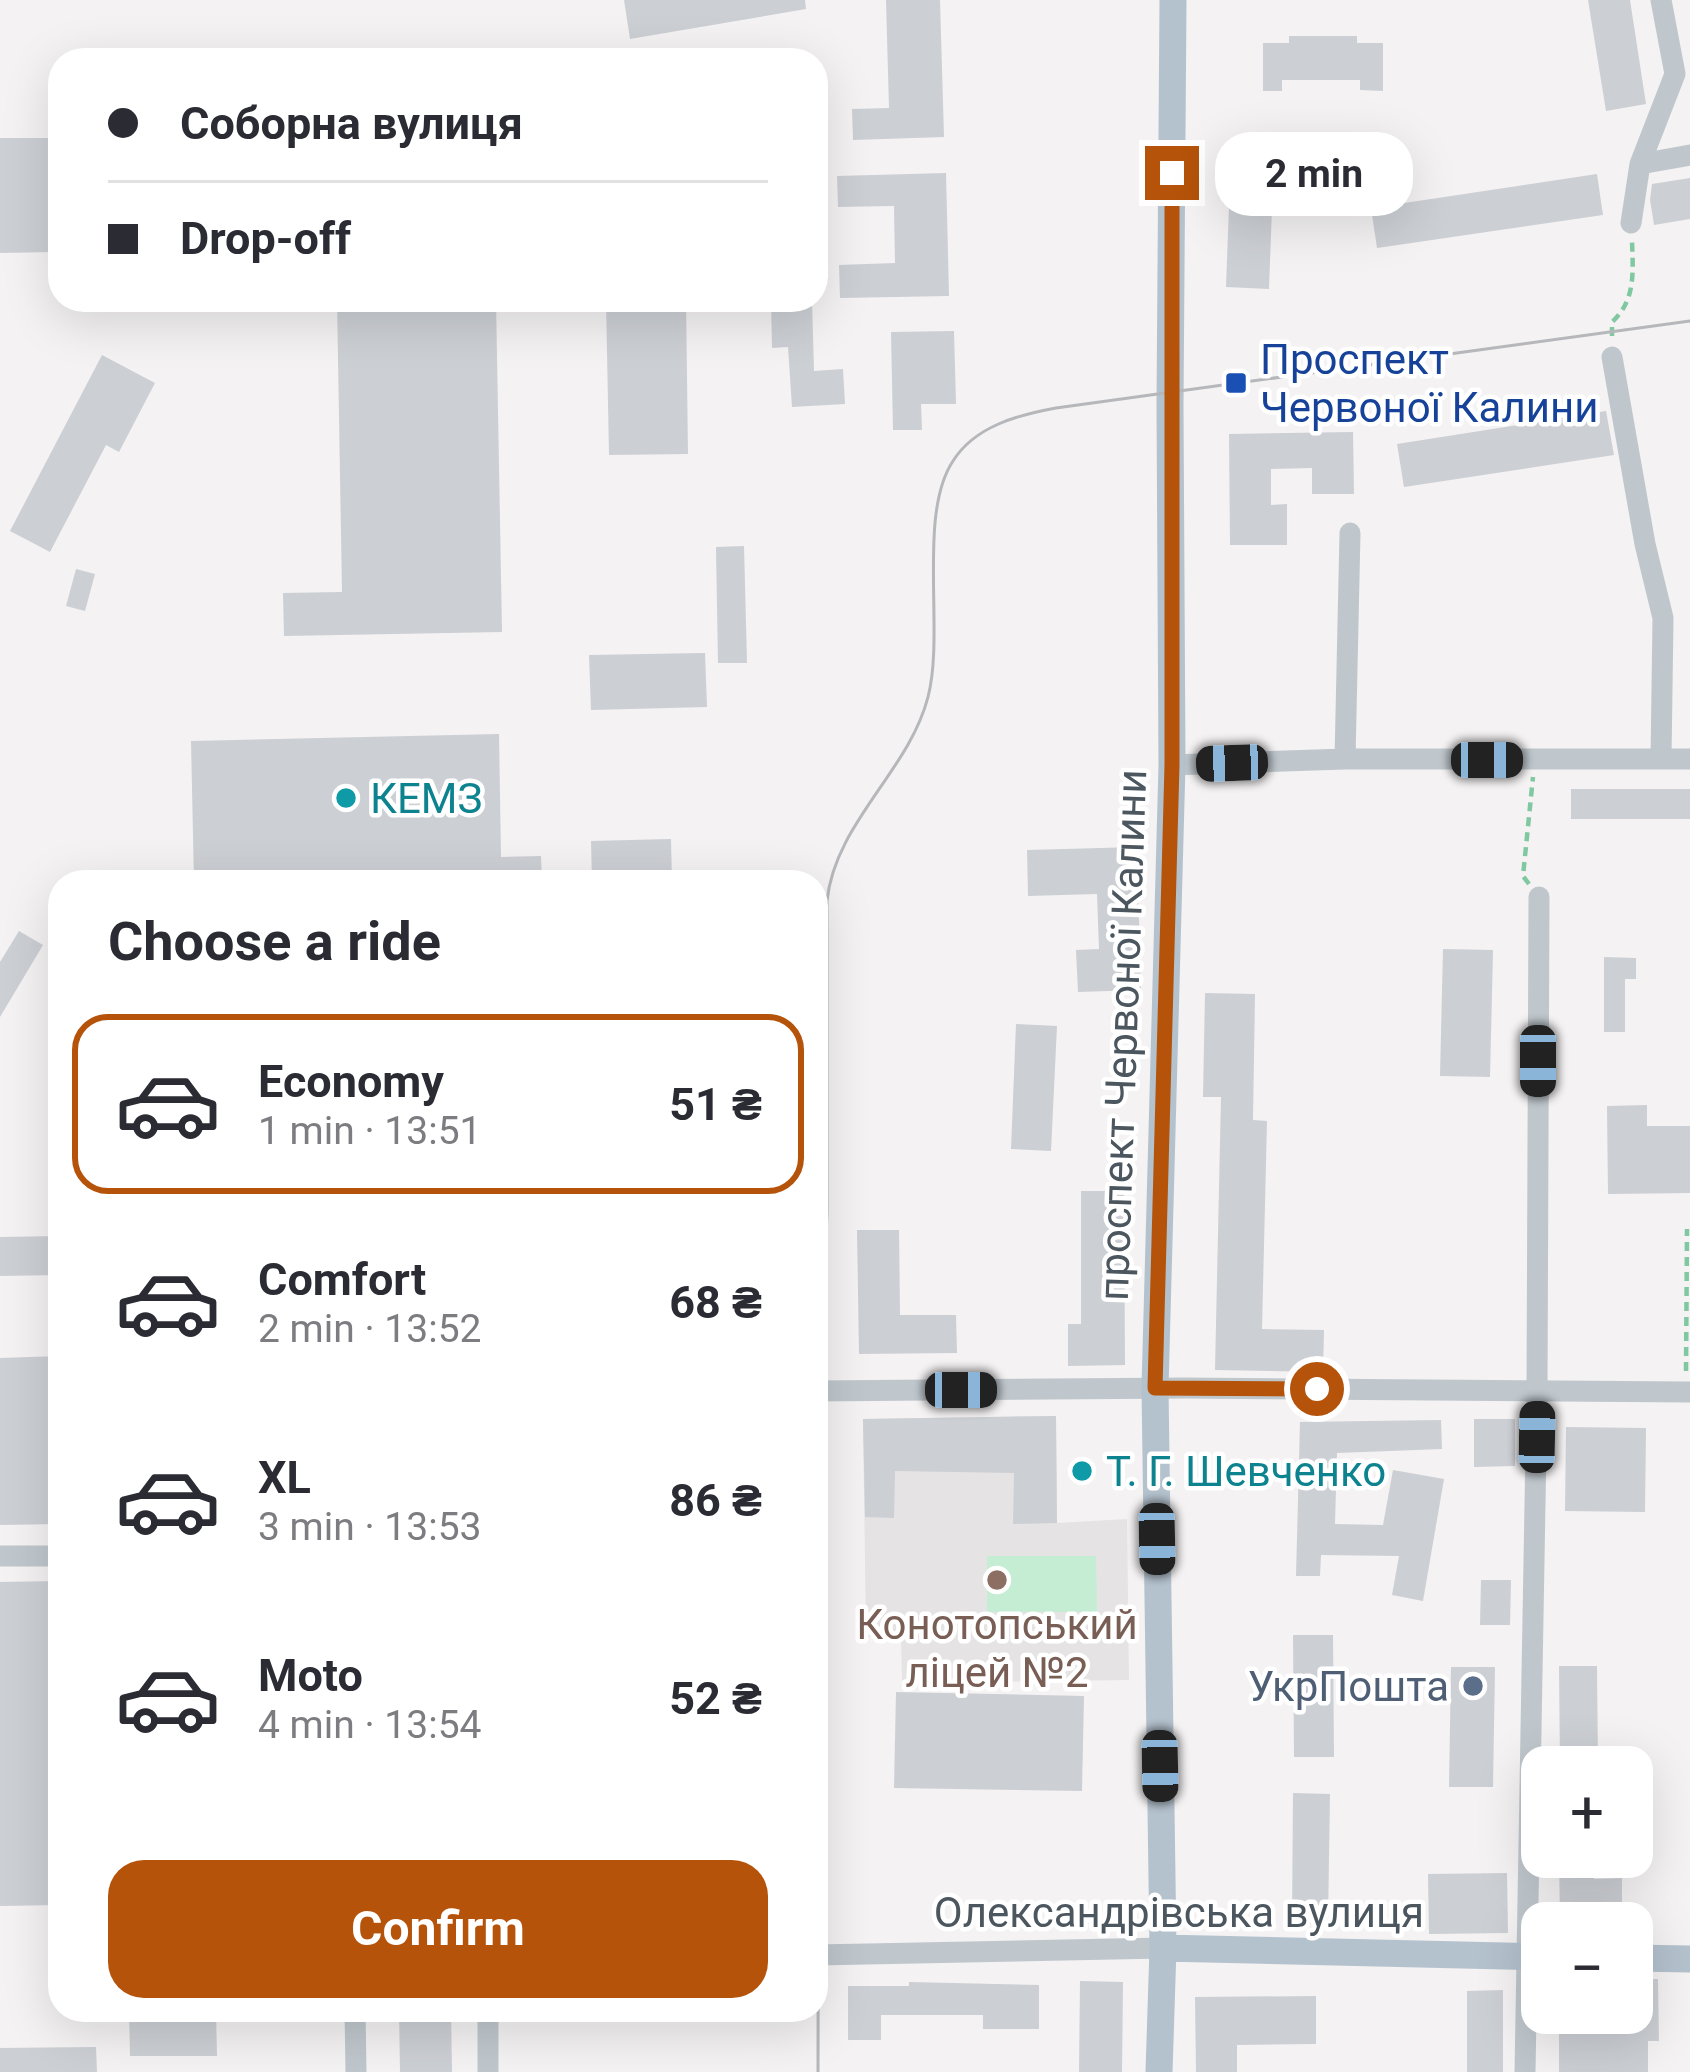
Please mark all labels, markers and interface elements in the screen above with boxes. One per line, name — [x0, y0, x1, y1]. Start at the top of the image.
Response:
text: Соборна вулиця — [180, 97, 523, 150]
callout: 2 min — [1214, 131, 1412, 215]
route end — [1145, 146, 1199, 200]
text: 2 min — [1265, 151, 1363, 197]
text: Drop-off — [180, 212, 351, 265]
place label: Проспект Червоної Калини — [1260, 335, 1598, 432]
marker: Проспект Червоної Калини — [1223, 370, 1249, 396]
car — [1451, 742, 1523, 778]
car — [1195, 744, 1269, 782]
street label: проспект Червоної Калини — [1089, 768, 1156, 1302]
place label: КЕМЗ — [370, 774, 482, 823]
marker: КЕМЗ — [333, 785, 359, 811]
text: Choose a ride — [108, 910, 441, 973]
car — [1520, 1025, 1556, 1097]
icon: car — [114, 1050, 222, 1158]
text: Economy — [258, 1055, 444, 1108]
text: 51 ₴ — [669, 1078, 762, 1131]
text: 1 min · 13:51 — [258, 1108, 481, 1154]
icon: car — [114, 1248, 222, 1356]
text: Comfort — [258, 1253, 426, 1306]
text: 68 ₴ — [669, 1276, 762, 1329]
text: 2 min · 13:52 — [258, 1306, 481, 1352]
route start — [1290, 1362, 1344, 1416]
car — [925, 1372, 997, 1408]
car — [1518, 1401, 1556, 1473]
icon: car — [114, 1446, 222, 1554]
place label: Т. Г. Шевченко — [1106, 1447, 1386, 1496]
text: XL — [258, 1451, 311, 1504]
marker: Т. Г. Шевченко — [1069, 1458, 1095, 1484]
text: 86 ₴ — [669, 1474, 762, 1527]
car — [1138, 1503, 1176, 1575]
text: 3 min · 13:53 — [258, 1504, 481, 1550]
marker: Конотопський ліцей №2 — [984, 1567, 1010, 1593]
place label: Конотопський ліцей №2 — [856, 1600, 1138, 1697]
icon: car — [114, 1644, 222, 1752]
text: Moto — [258, 1649, 363, 1702]
place label: УкрПошта — [1248, 1662, 1449, 1711]
text: 52 ₴ — [669, 1672, 762, 1725]
marker: УкрПошта — [1460, 1673, 1486, 1699]
text: 4 min · 13:54 — [258, 1702, 481, 1748]
car — [1141, 1730, 1179, 1802]
map controls — [1521, 1746, 1653, 2034]
button: + — [1521, 1746, 1653, 1878]
button: Confirm — [108, 1860, 768, 1998]
street label: Олександрівська вулиця — [934, 1888, 1424, 1937]
button: − — [1521, 1902, 1653, 2034]

